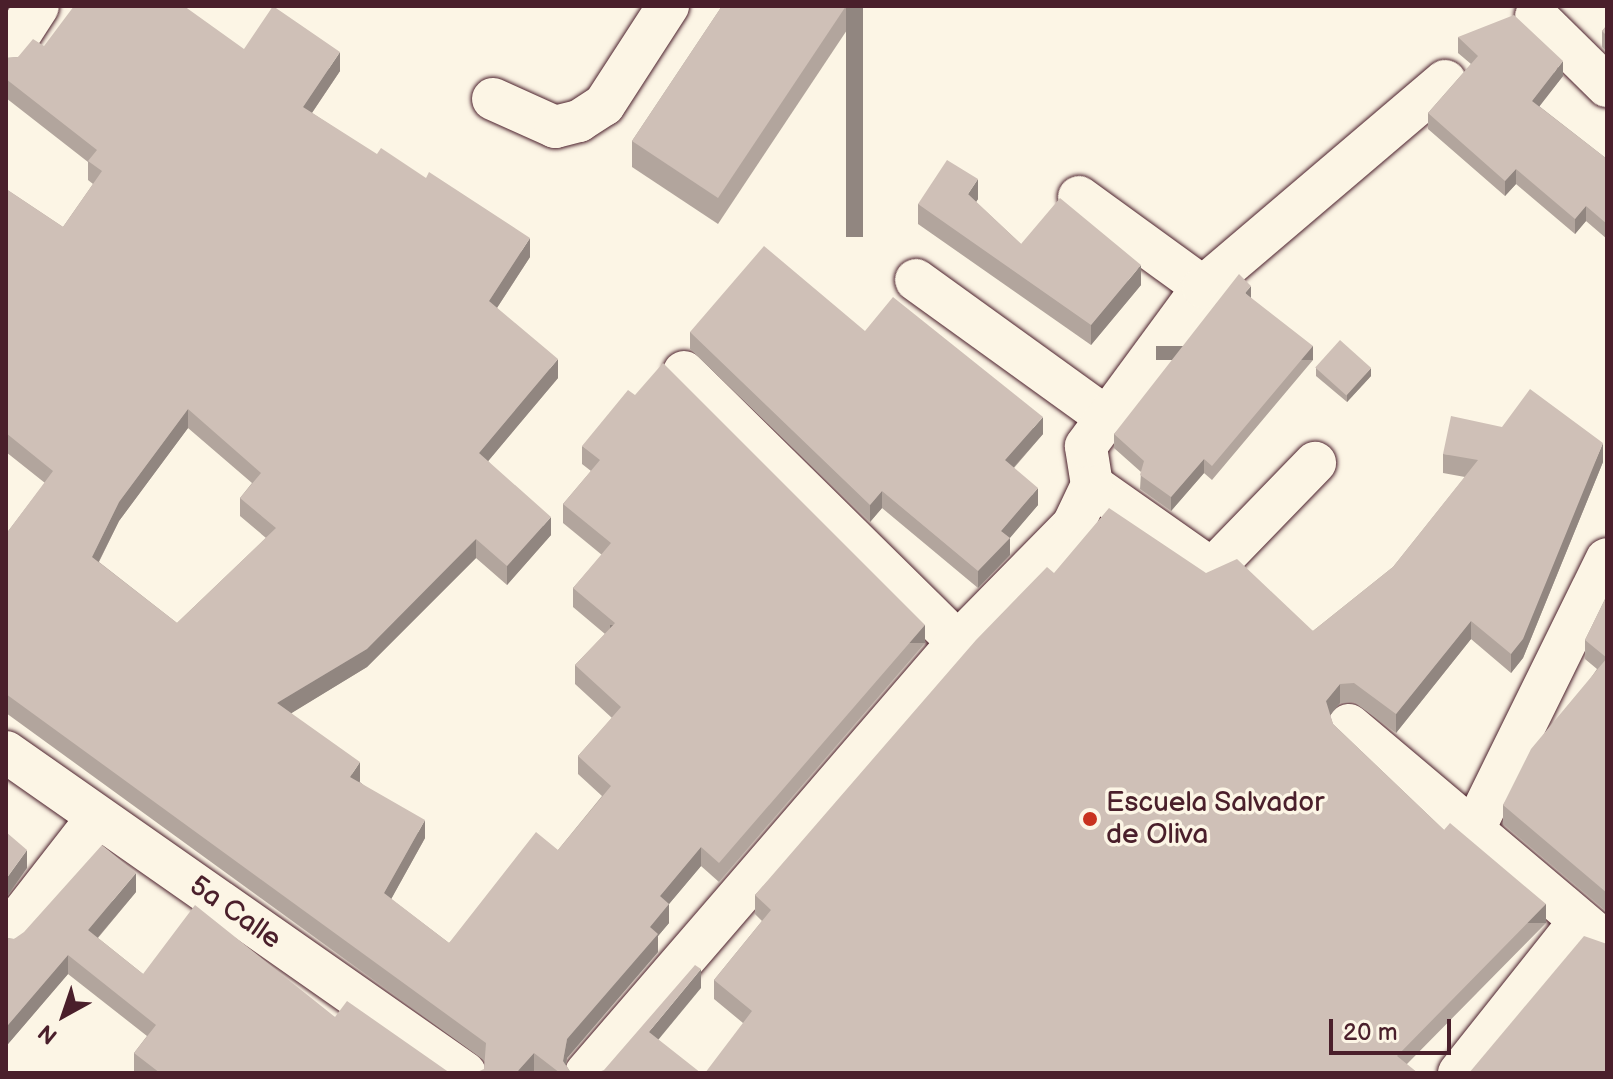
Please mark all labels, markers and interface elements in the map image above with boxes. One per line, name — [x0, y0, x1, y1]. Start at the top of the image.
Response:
place label: Escuela Salvador de Oliva — [1106, 786, 1325, 852]
marker: Escuela Salvador de Oliva — [1081, 810, 1099, 828]
street label: 5a Calle — [183, 869, 287, 957]
north arrow — [24, 975, 104, 1055]
scale bar — [1333, 1003, 1455, 1053]
text: N — [33, 1018, 63, 1049]
text: 20 m — [1343, 1018, 1398, 1047]

